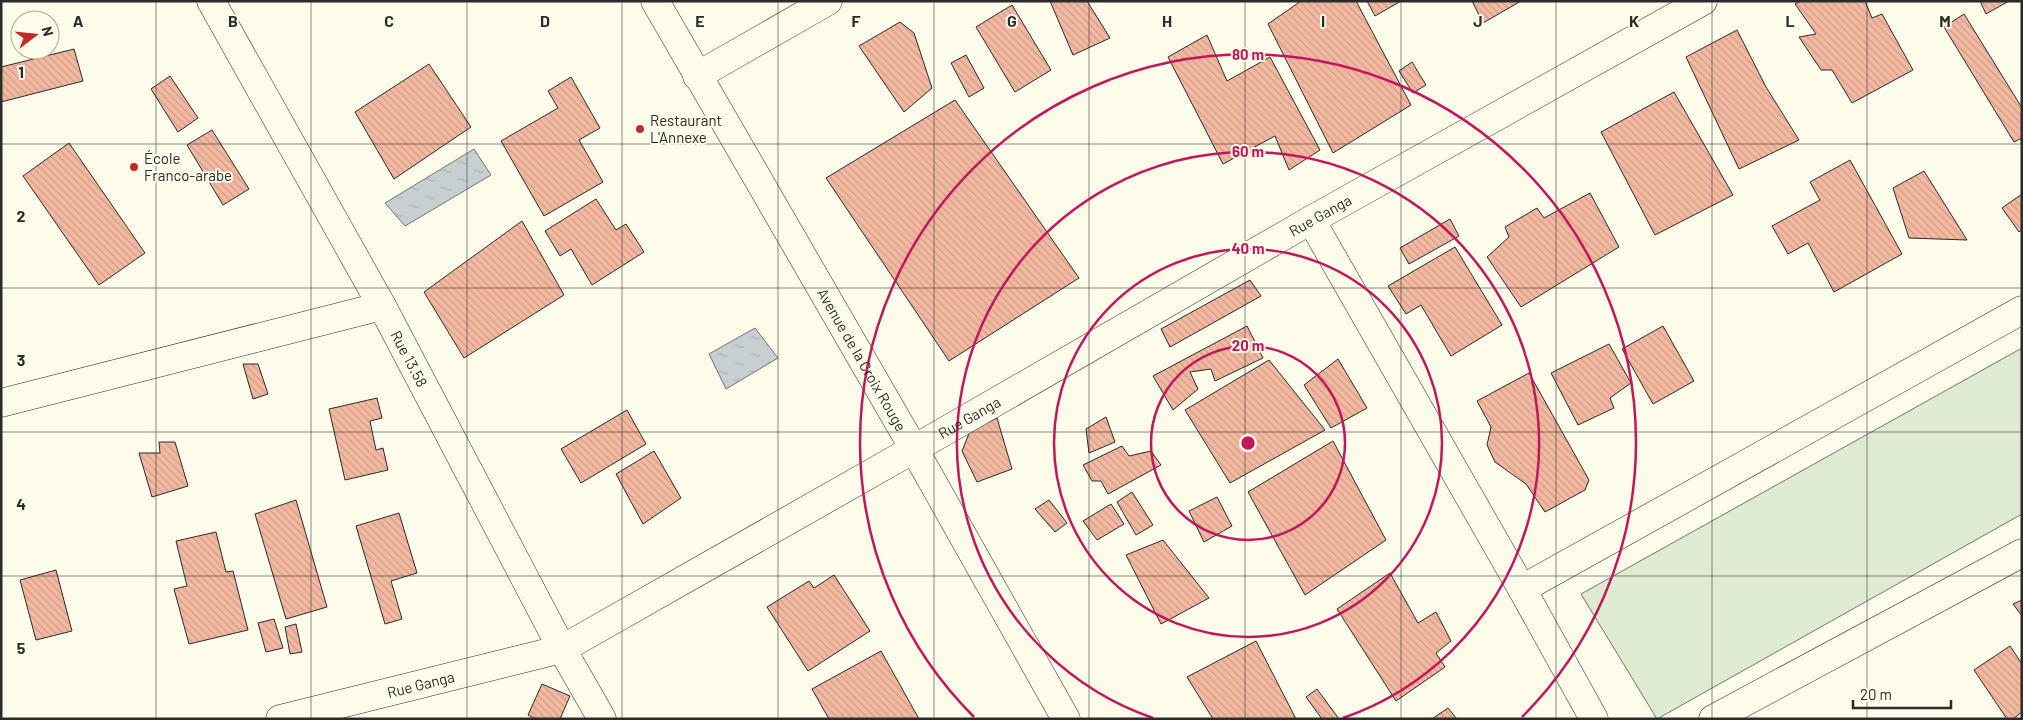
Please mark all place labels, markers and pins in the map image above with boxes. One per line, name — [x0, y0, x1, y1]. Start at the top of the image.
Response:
place label: Restaurant L'Annexe — [650, 111, 722, 146]
marker: Restaurant L'Annexe — [634, 123, 646, 135]
place label: École Franco-arabe — [144, 149, 232, 184]
marker: École Franco-arabe — [128, 161, 140, 173]
centre of rings — [1239, 434, 1257, 452]

